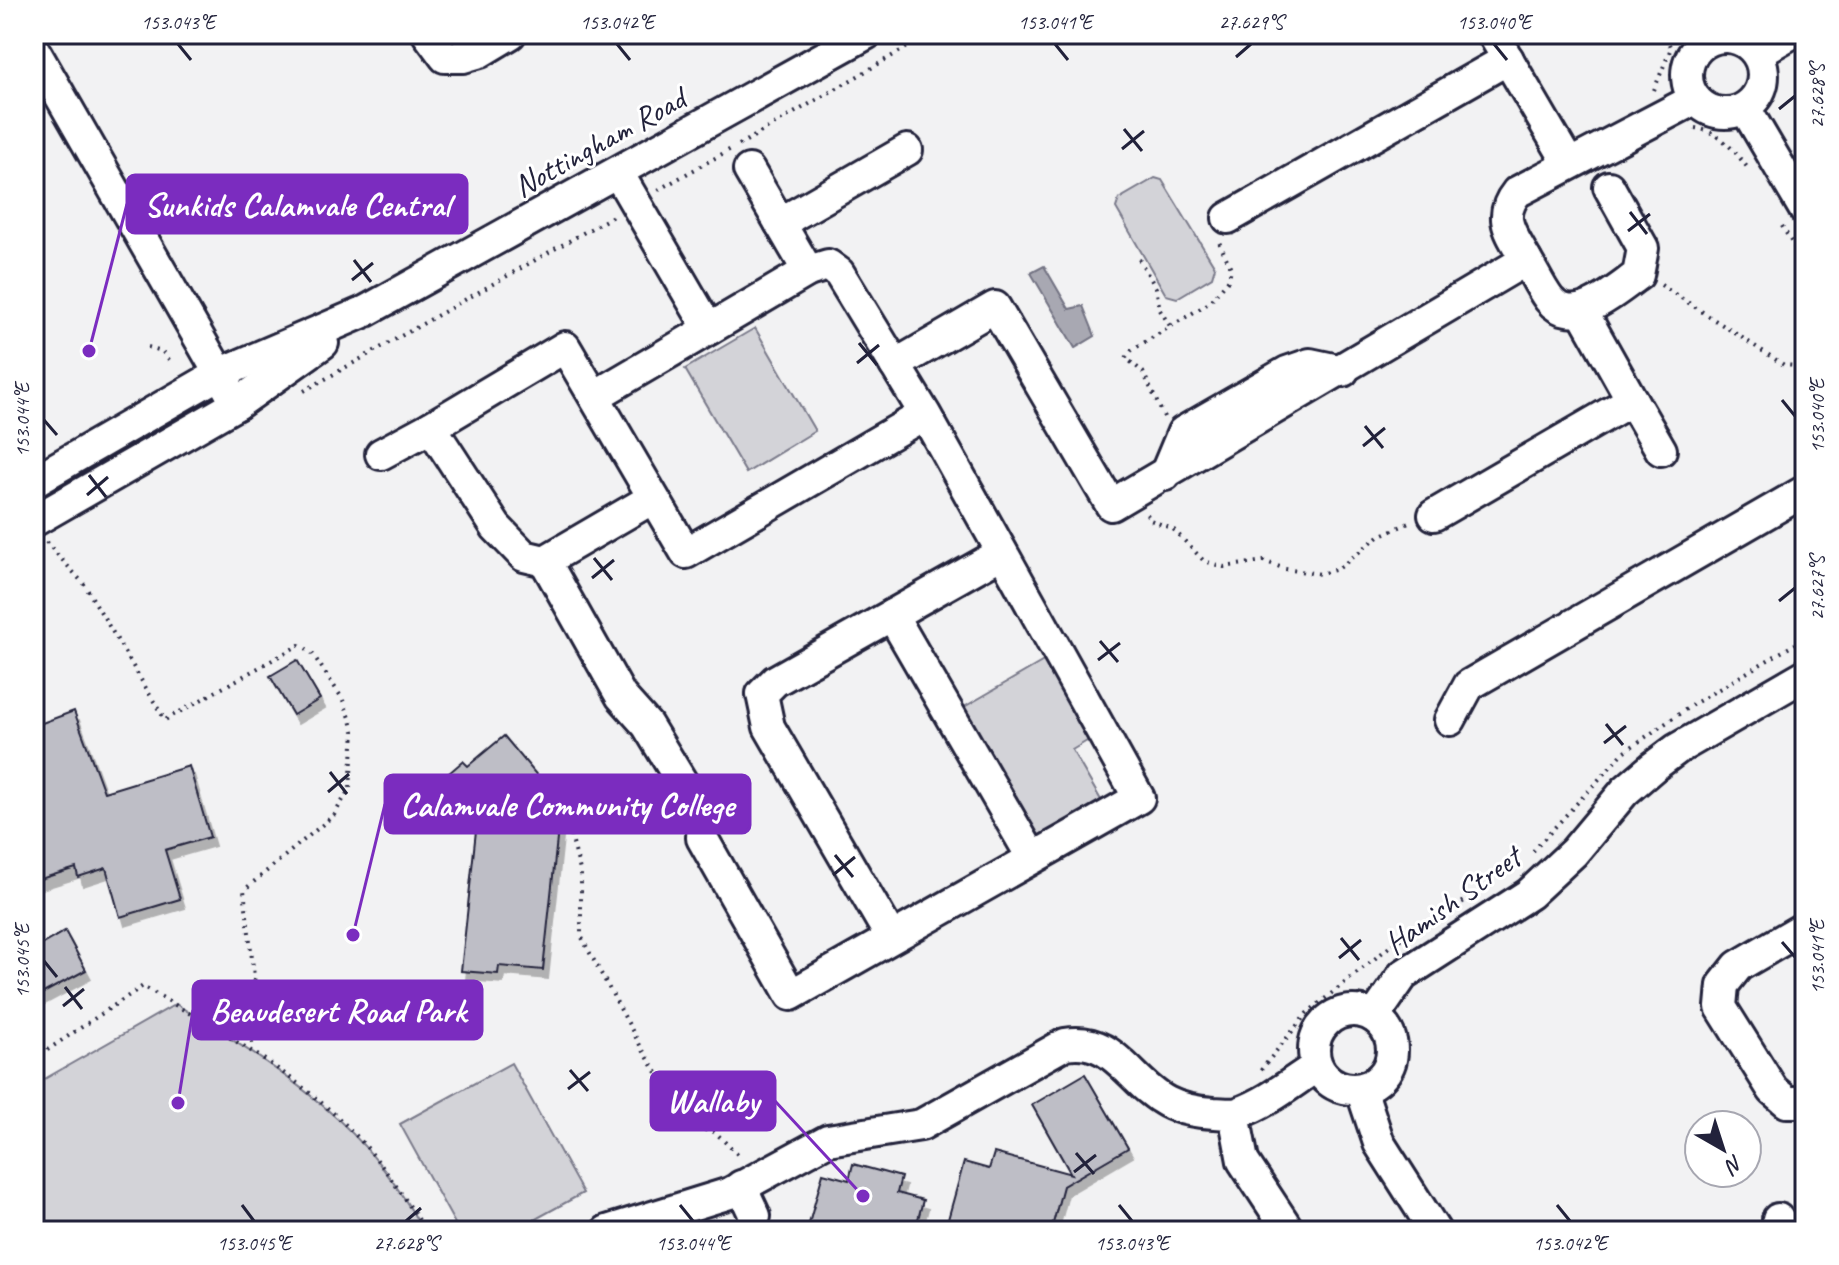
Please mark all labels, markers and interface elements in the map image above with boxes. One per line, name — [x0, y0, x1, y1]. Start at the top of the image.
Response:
text: 153.043°E — [141, 10, 218, 35]
text: 153.042°E — [580, 10, 657, 35]
text: 153.041°E — [1018, 10, 1095, 35]
text: 27.629°S — [1219, 10, 1287, 35]
text: 153.040°E — [1457, 10, 1534, 35]
text: 27.628°S — [1805, 60, 1830, 128]
street label: Nottingham Road — [506, 76, 696, 206]
callout: Sunkids Calamvale Central — [127, 175, 467, 233]
text: Sunkids Calamvale Central — [144, 183, 456, 226]
text: 153.040°E — [1805, 376, 1830, 453]
text: 153.044°E — [10, 380, 35, 457]
text: 27.627°S — [1805, 552, 1830, 620]
callout: Calamvale Community College — [385, 775, 750, 833]
text: Calamvale Community College — [400, 783, 737, 826]
street label: Hamish Street — [1376, 835, 1532, 964]
text: 153.041°E — [1805, 917, 1830, 994]
text: 153.045°E — [10, 921, 35, 998]
callout: Beaudesert Road Park — [193, 981, 482, 1039]
text: Beaudesert Road Park — [210, 989, 469, 1032]
callout: Wallaby — [651, 1072, 775, 1130]
text: Wallaby — [667, 1079, 763, 1122]
north arrow — [1683, 1109, 1763, 1189]
text: N — [1718, 1149, 1749, 1181]
text: 153.045°E — [217, 1231, 294, 1256]
text: 27.628°S — [374, 1231, 442, 1256]
text: 153.044°E — [656, 1231, 733, 1256]
text: 153.043°E — [1095, 1231, 1172, 1256]
text: 153.042°E — [1533, 1231, 1610, 1256]

